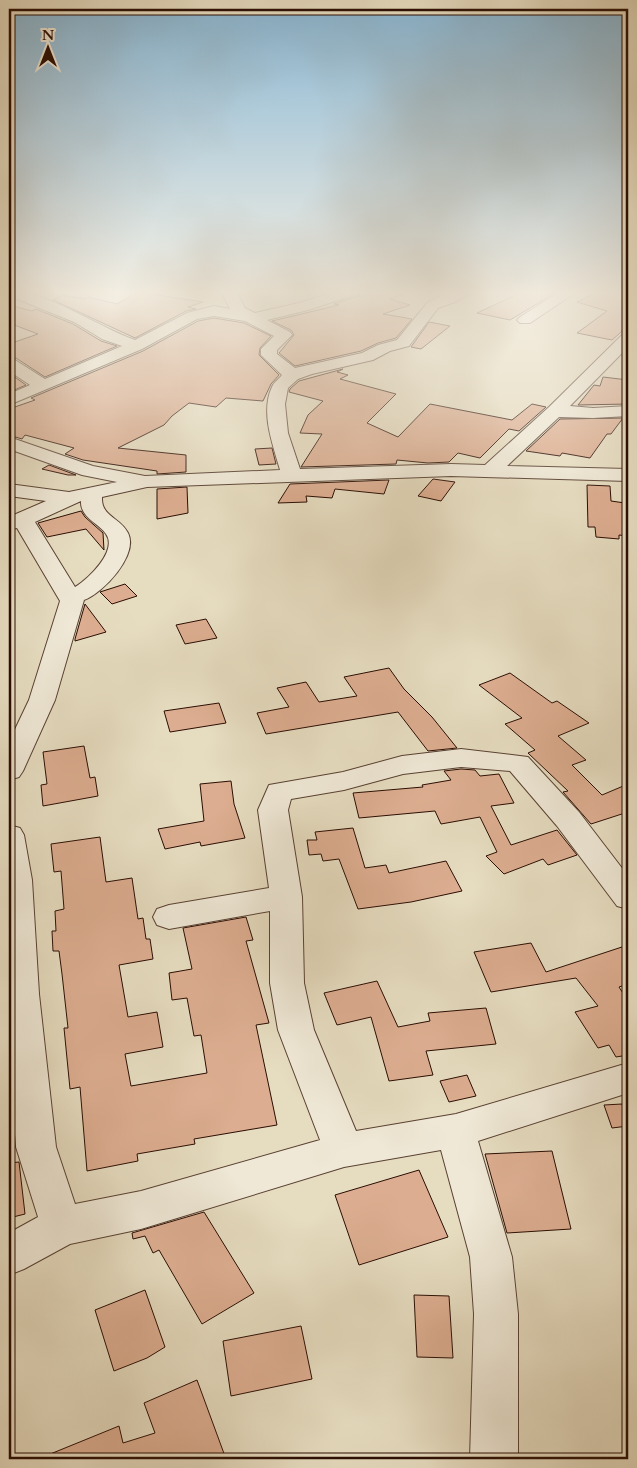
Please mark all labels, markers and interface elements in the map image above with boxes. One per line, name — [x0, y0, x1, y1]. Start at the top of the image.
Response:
north arrow — [22, 22, 72, 72]
text: N — [42, 26, 54, 45]

